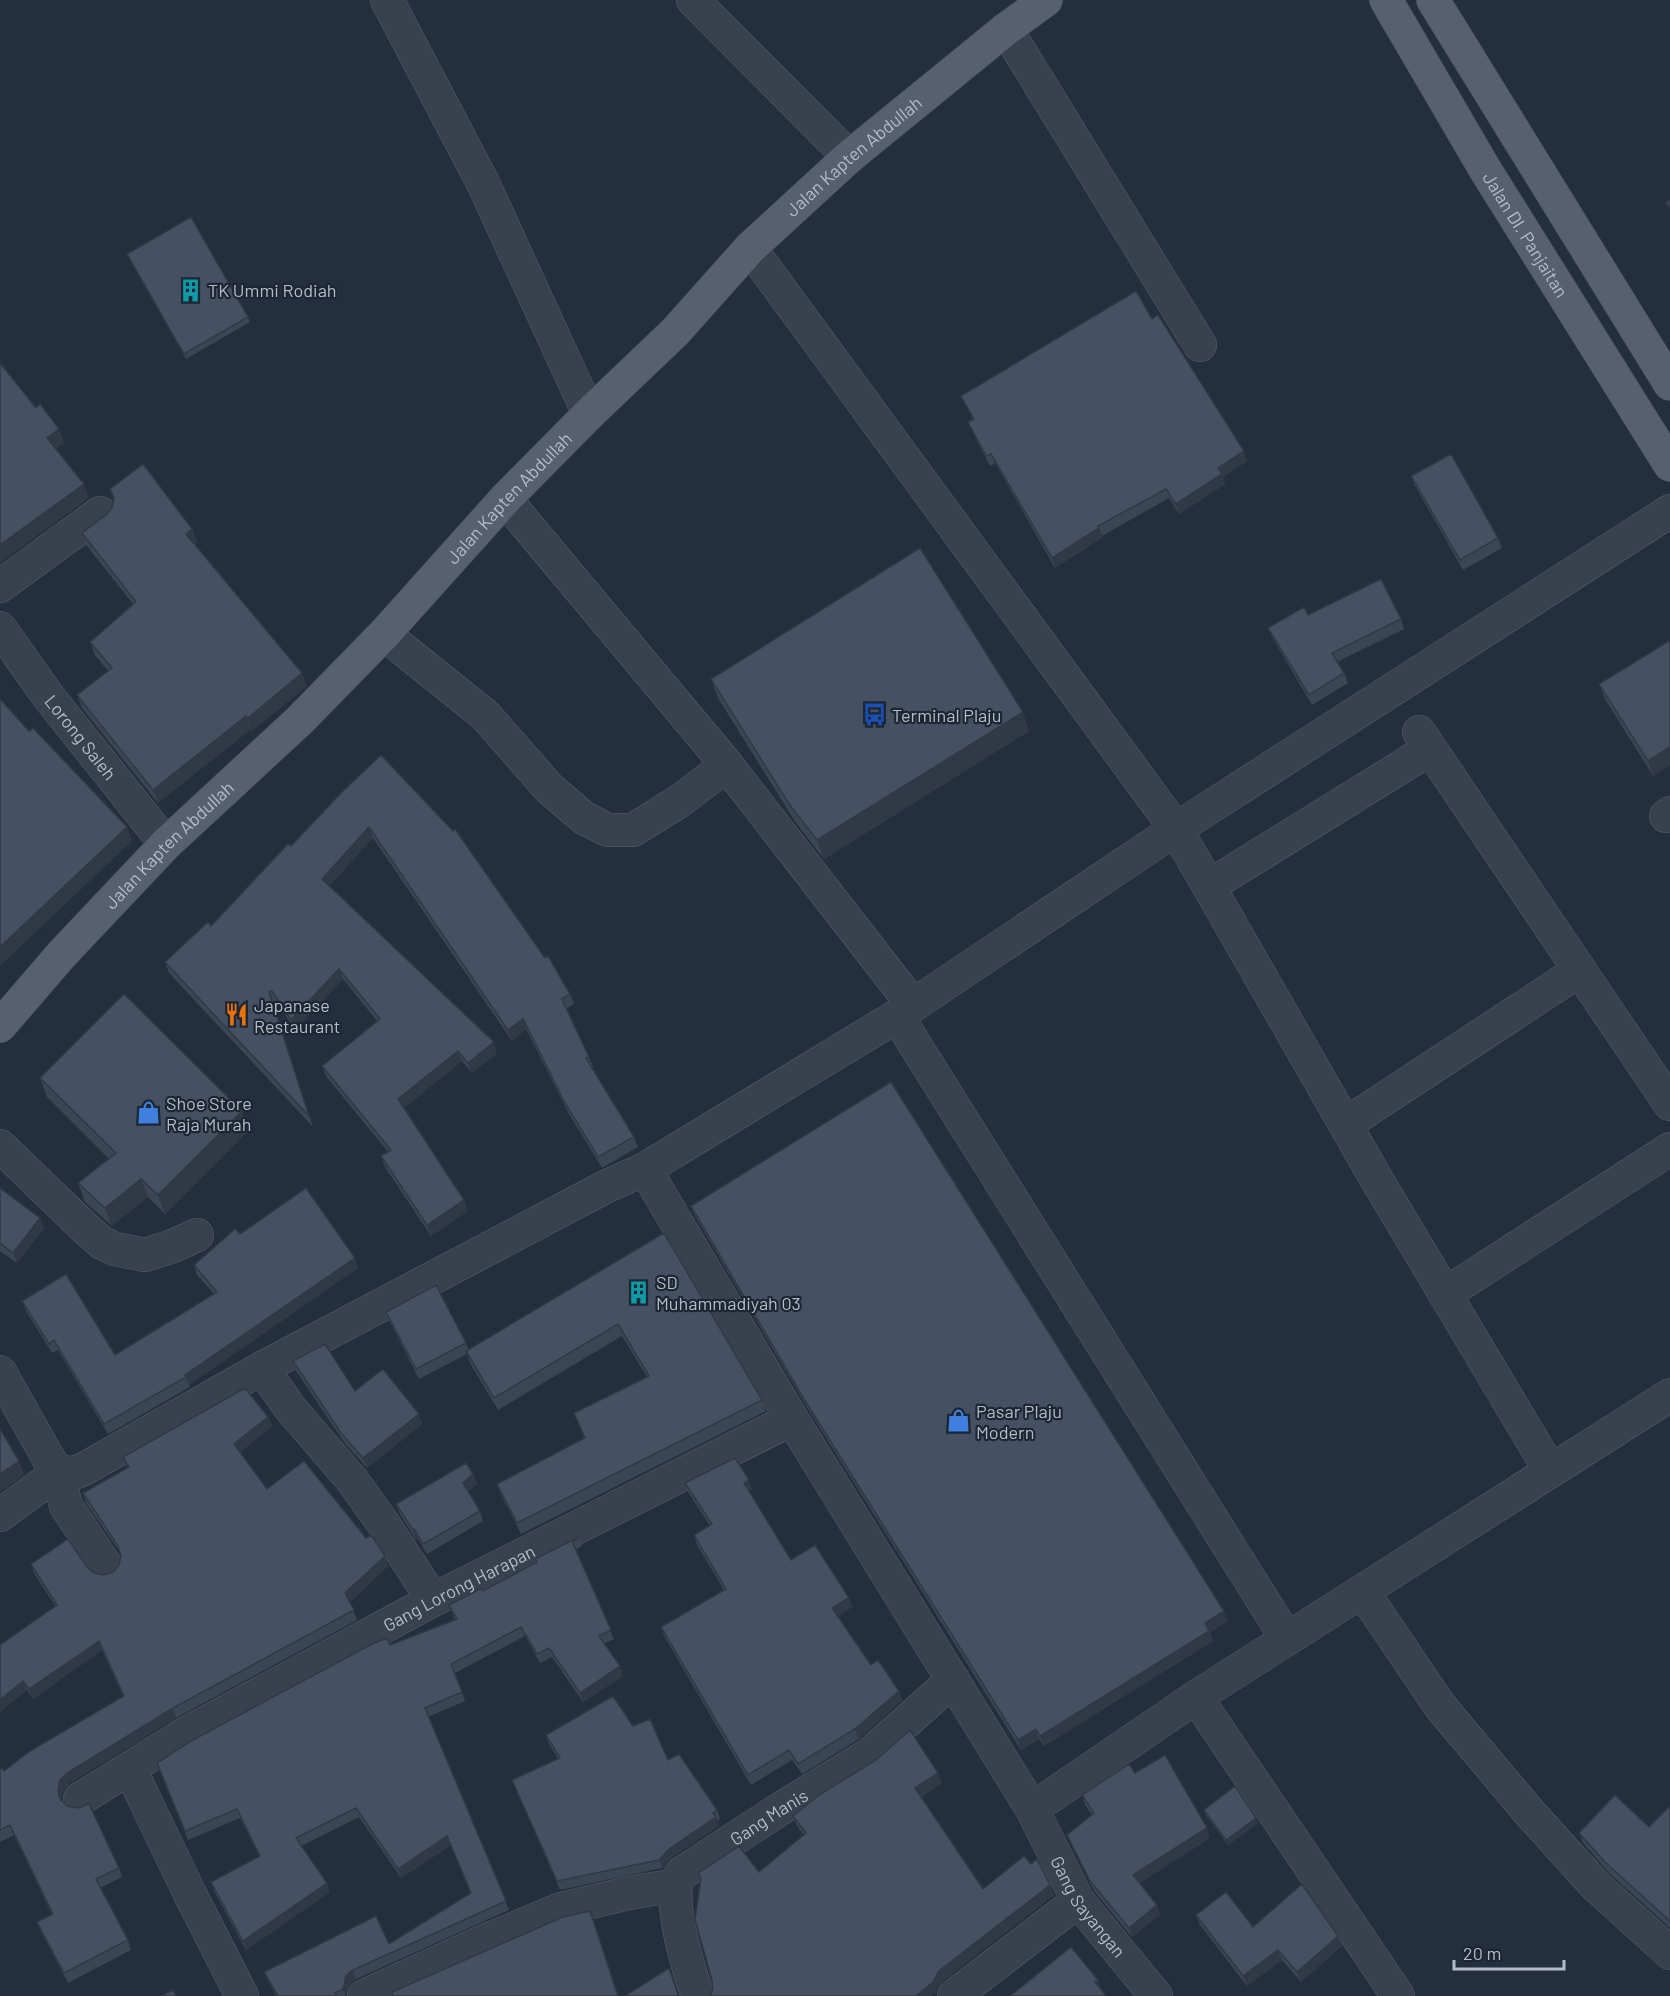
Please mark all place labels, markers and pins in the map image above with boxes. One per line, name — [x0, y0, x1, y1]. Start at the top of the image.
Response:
building icon: TK Ummi Rodiah — [177, 277, 203, 303]
place label: TK Ummi Rodiah — [208, 279, 337, 301]
bus stop icon: Terminal Plaju — [861, 702, 887, 728]
place label: Terminal Plaju — [892, 704, 1001, 726]
place label: Japanase Restaurant — [254, 994, 340, 1037]
restaurant icon: Japanase Restaurant — [223, 1002, 249, 1028]
place label: Shoe Store Raja Murah — [166, 1092, 252, 1135]
shop icon: Shoe Store Raja Murah — [135, 1100, 161, 1126]
place label: SD Muhammadiyah 03 — [656, 1271, 801, 1314]
building icon: SD Muhammadiyah 03 — [625, 1279, 651, 1305]
place label: Pasar Plaju Modern — [976, 1400, 1062, 1443]
shop icon: Pasar Plaju Modern — [945, 1408, 971, 1434]

